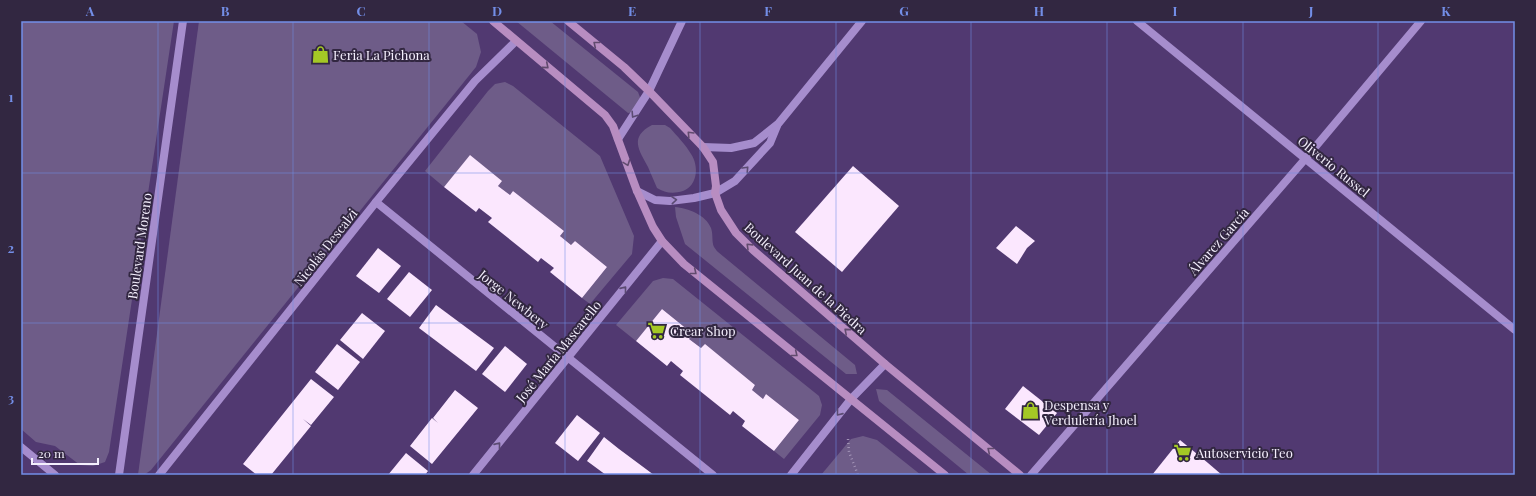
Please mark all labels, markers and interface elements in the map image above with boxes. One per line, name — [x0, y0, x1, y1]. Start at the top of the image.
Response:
text: A — [85, 2, 95, 19]
text: B — [221, 2, 230, 19]
text: C — [356, 2, 366, 19]
text: D — [492, 2, 502, 19]
text: E — [628, 2, 636, 19]
text: F — [764, 2, 772, 19]
text: G — [899, 2, 909, 19]
text: H — [1034, 2, 1044, 19]
text: I — [1173, 2, 1178, 19]
text: J — [1308, 2, 1314, 19]
text: K — [1441, 2, 1451, 19]
one-way arrow — [594, 42, 601, 49]
shop icon: Feria La Pichona — [310, 44, 330, 64]
place label: Feria La Pichona — [333, 46, 430, 63]
one-way arrow — [542, 61, 549, 68]
text: 1 — [9, 88, 14, 105]
one-way arrow — [631, 111, 639, 118]
one-way arrow — [687, 131, 695, 139]
street label: Oliverio Russel — [1295, 132, 1374, 200]
one-way arrow — [622, 160, 631, 167]
one-way arrow — [741, 166, 748, 174]
street label: Boulevard Moreno — [123, 192, 155, 300]
one-way arrow — [671, 196, 677, 205]
street label: Álvarez García — [1183, 203, 1252, 279]
street label: Nicolás Descalzi — [289, 205, 361, 289]
street label: Boulevard Juan de la Piedra — [741, 218, 871, 338]
text: 2 — [8, 239, 15, 256]
one-way arrow — [746, 243, 754, 250]
street label: Jorge Newbery — [475, 265, 553, 333]
one-way arrow — [689, 267, 696, 274]
one-way arrow — [619, 287, 626, 294]
street label: José María Mascarello — [511, 296, 604, 406]
supermarket icon: Crear Shop — [647, 320, 667, 340]
place label: Crear Shop — [670, 322, 736, 339]
one-way arrow — [844, 329, 851, 336]
one-way arrow — [790, 349, 797, 356]
text: 3 — [8, 389, 14, 406]
place label: Despensa y Verdulería Jhoel — [1043, 396, 1137, 428]
shop icon: Despensa y Verdulería Jhoel — [1021, 401, 1041, 421]
one-way arrow — [837, 409, 844, 416]
scale bar — [32, 440, 98, 466]
one-way arrow — [493, 442, 500, 449]
supermarket icon: Autoservicio Teo — [1173, 442, 1193, 462]
place label: Autoservicio Teo — [1195, 444, 1293, 461]
text: 20 m — [38, 445, 65, 461]
one-way arrow — [987, 448, 994, 455]

